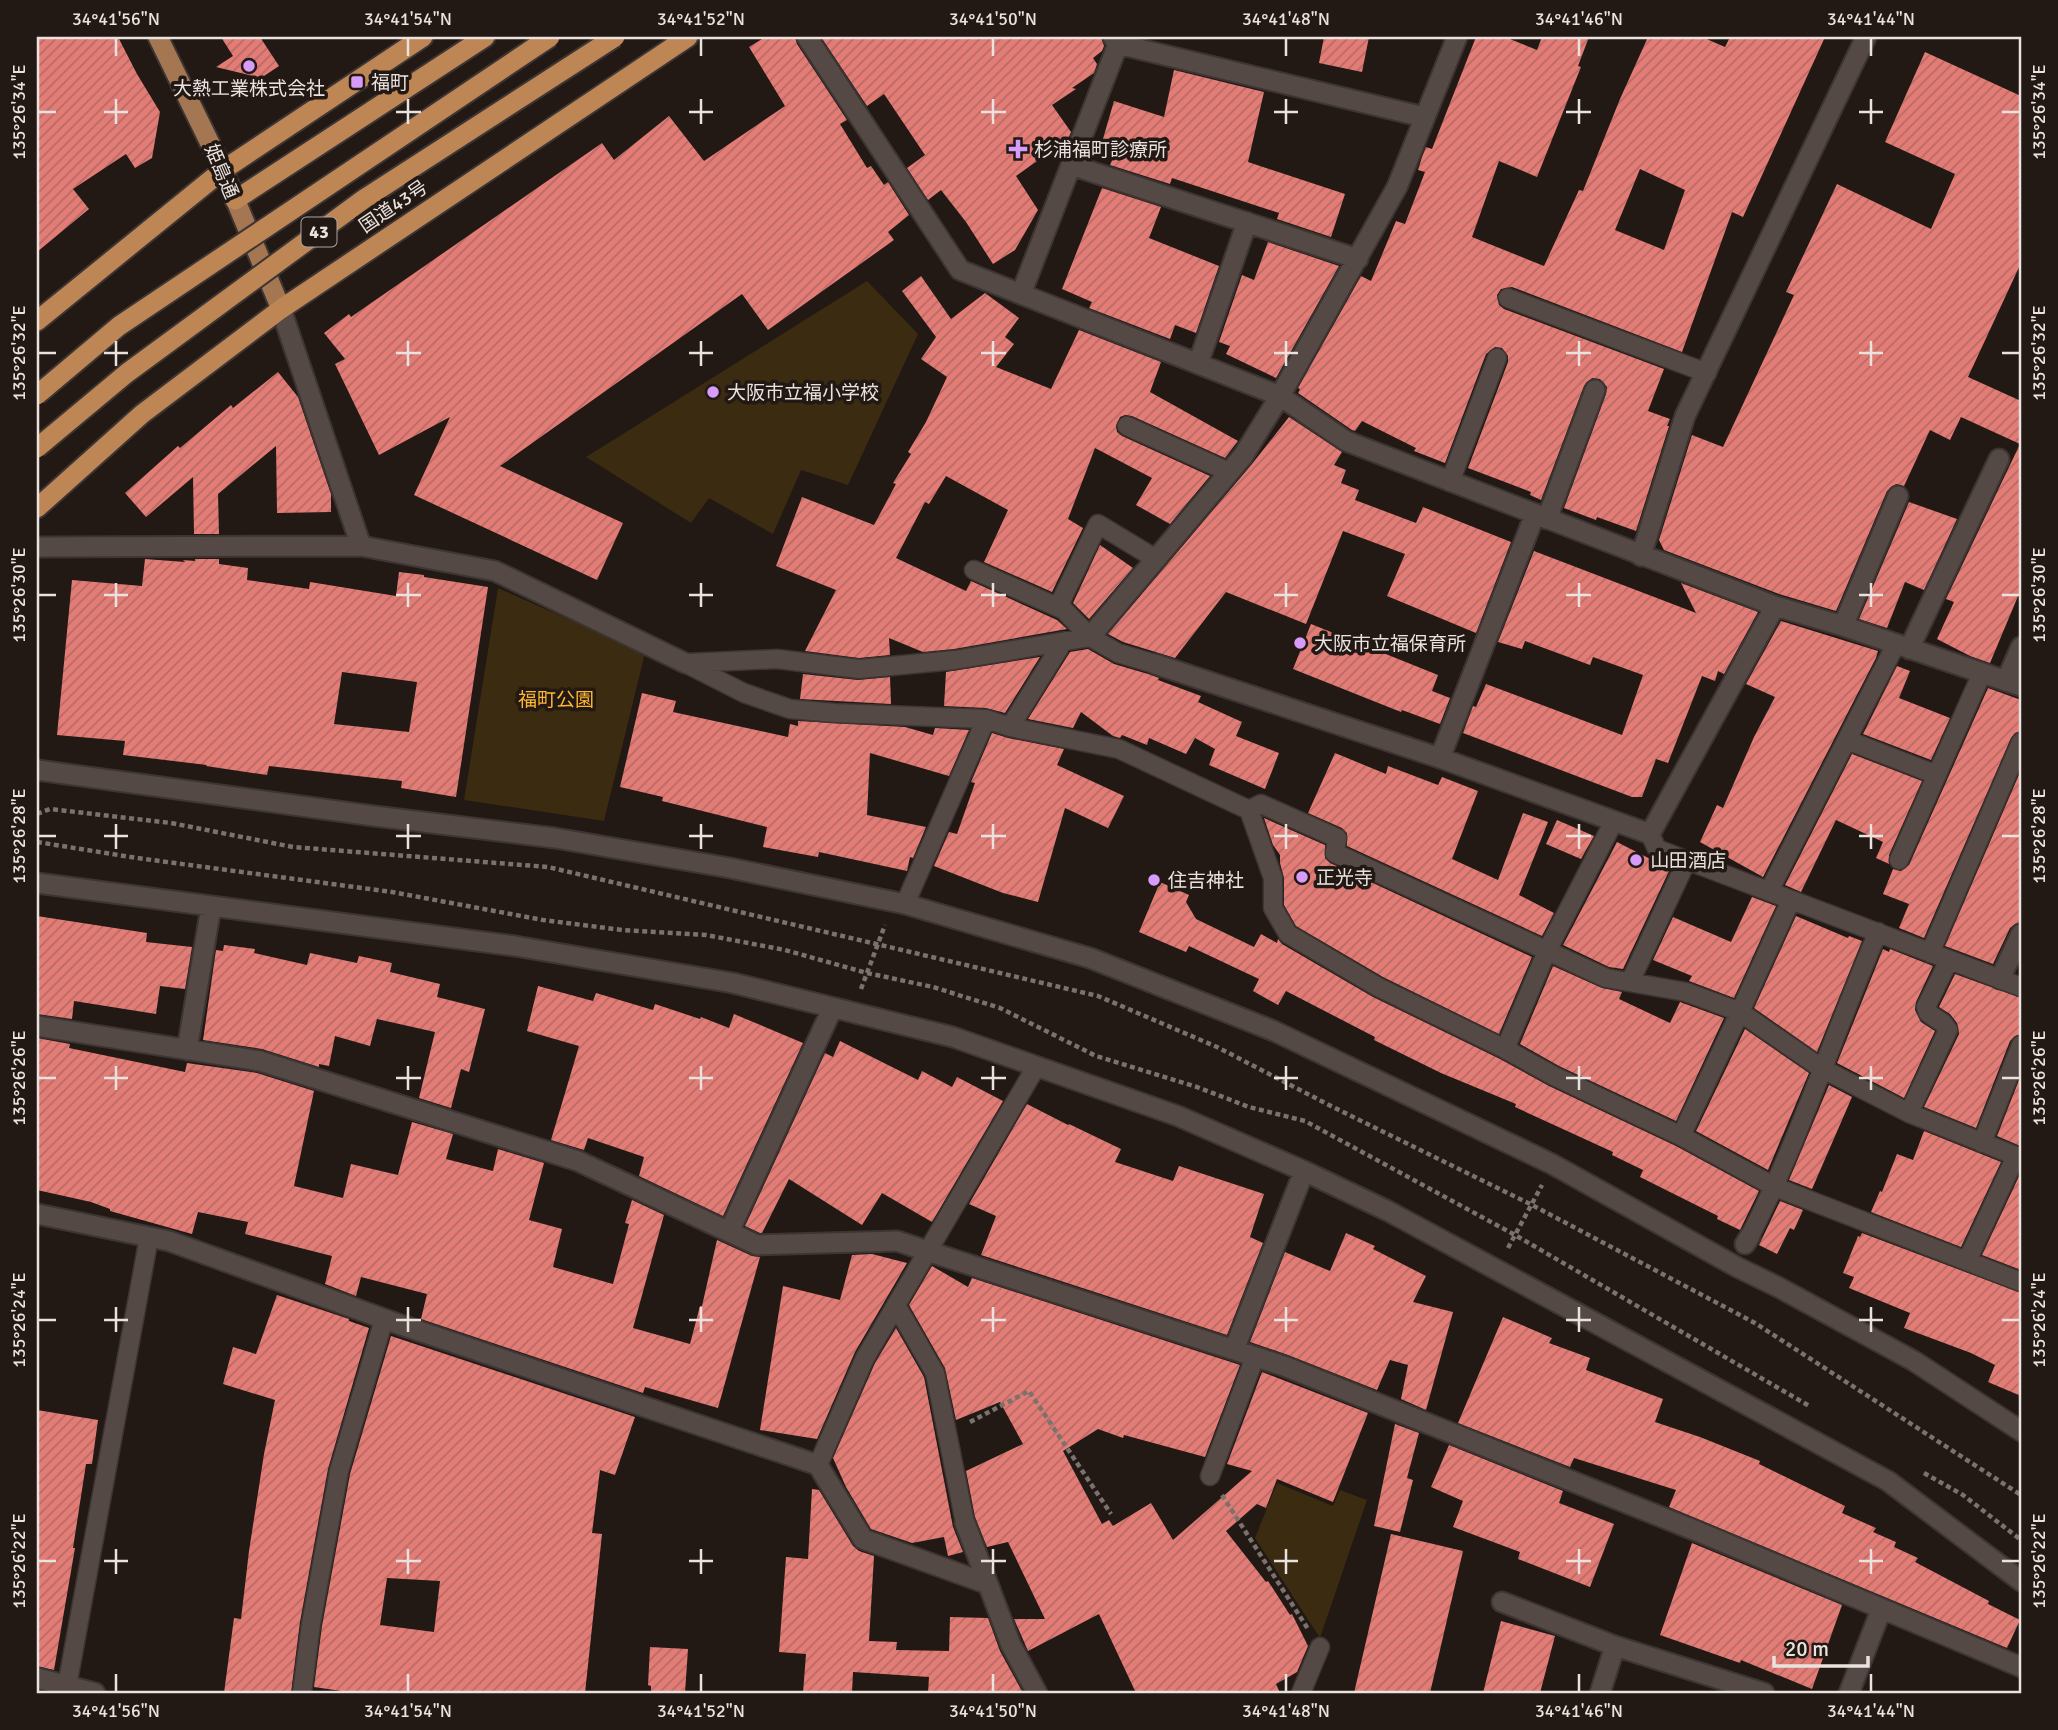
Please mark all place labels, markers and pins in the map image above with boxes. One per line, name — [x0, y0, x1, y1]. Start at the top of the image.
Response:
marker: 大熱工業株式会社 — [241, 58, 257, 74]
place label: 福町 — [371, 71, 409, 95]
marker: 福町 — [349, 74, 365, 90]
place label: 大熱工業株式会社 — [173, 77, 325, 101]
place label: 杉浦福町診療所 — [1034, 138, 1167, 162]
marker: 杉浦福町診療所 — [1008, 139, 1028, 159]
place label: 大阪市立福小学校 — [727, 381, 879, 405]
marker: 大阪市立福小学校 — [705, 384, 721, 400]
place label: 大阪市立福保育所 — [1314, 632, 1466, 656]
marker: 大阪市立福保育所 — [1292, 635, 1308, 651]
place label: 山田酒店 — [1650, 849, 1726, 873]
marker: 山田酒店 — [1628, 852, 1644, 868]
place label: 正光寺 — [1316, 866, 1373, 890]
place label: 住吉神社 — [1168, 869, 1244, 893]
marker: 正光寺 — [1294, 869, 1310, 885]
marker: 住吉神社 — [1146, 872, 1162, 888]

